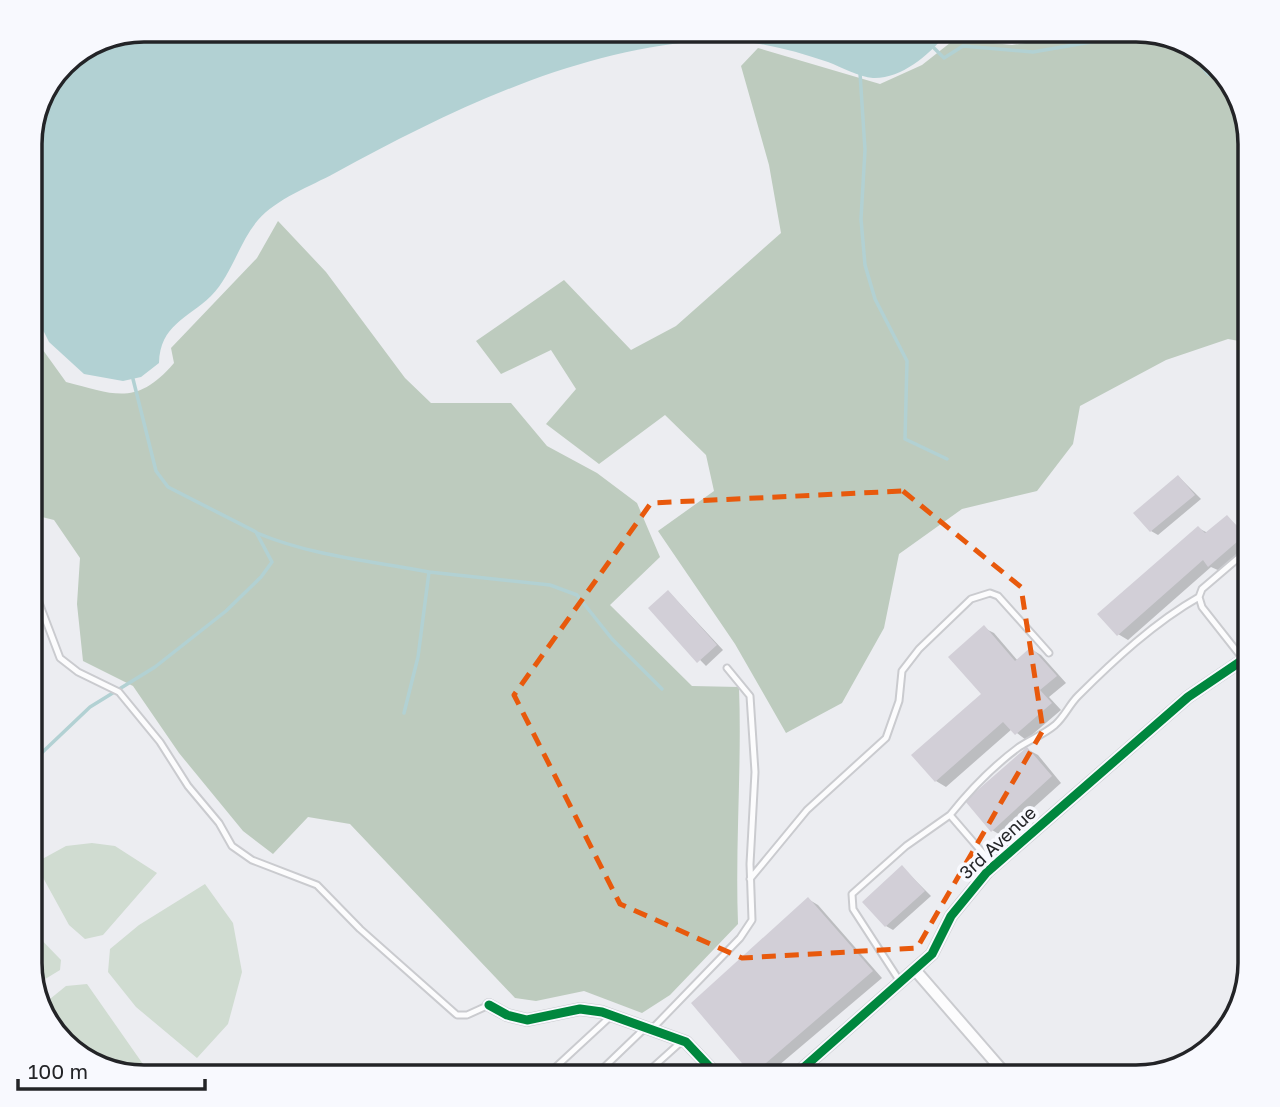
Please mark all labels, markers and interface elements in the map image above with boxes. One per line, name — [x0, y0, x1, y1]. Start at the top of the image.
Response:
street label: 3rd Avenue — [955, 801, 1040, 883]
scale bar — [18, 1048, 205, 1092]
text: 100 m — [28, 1058, 88, 1084]

